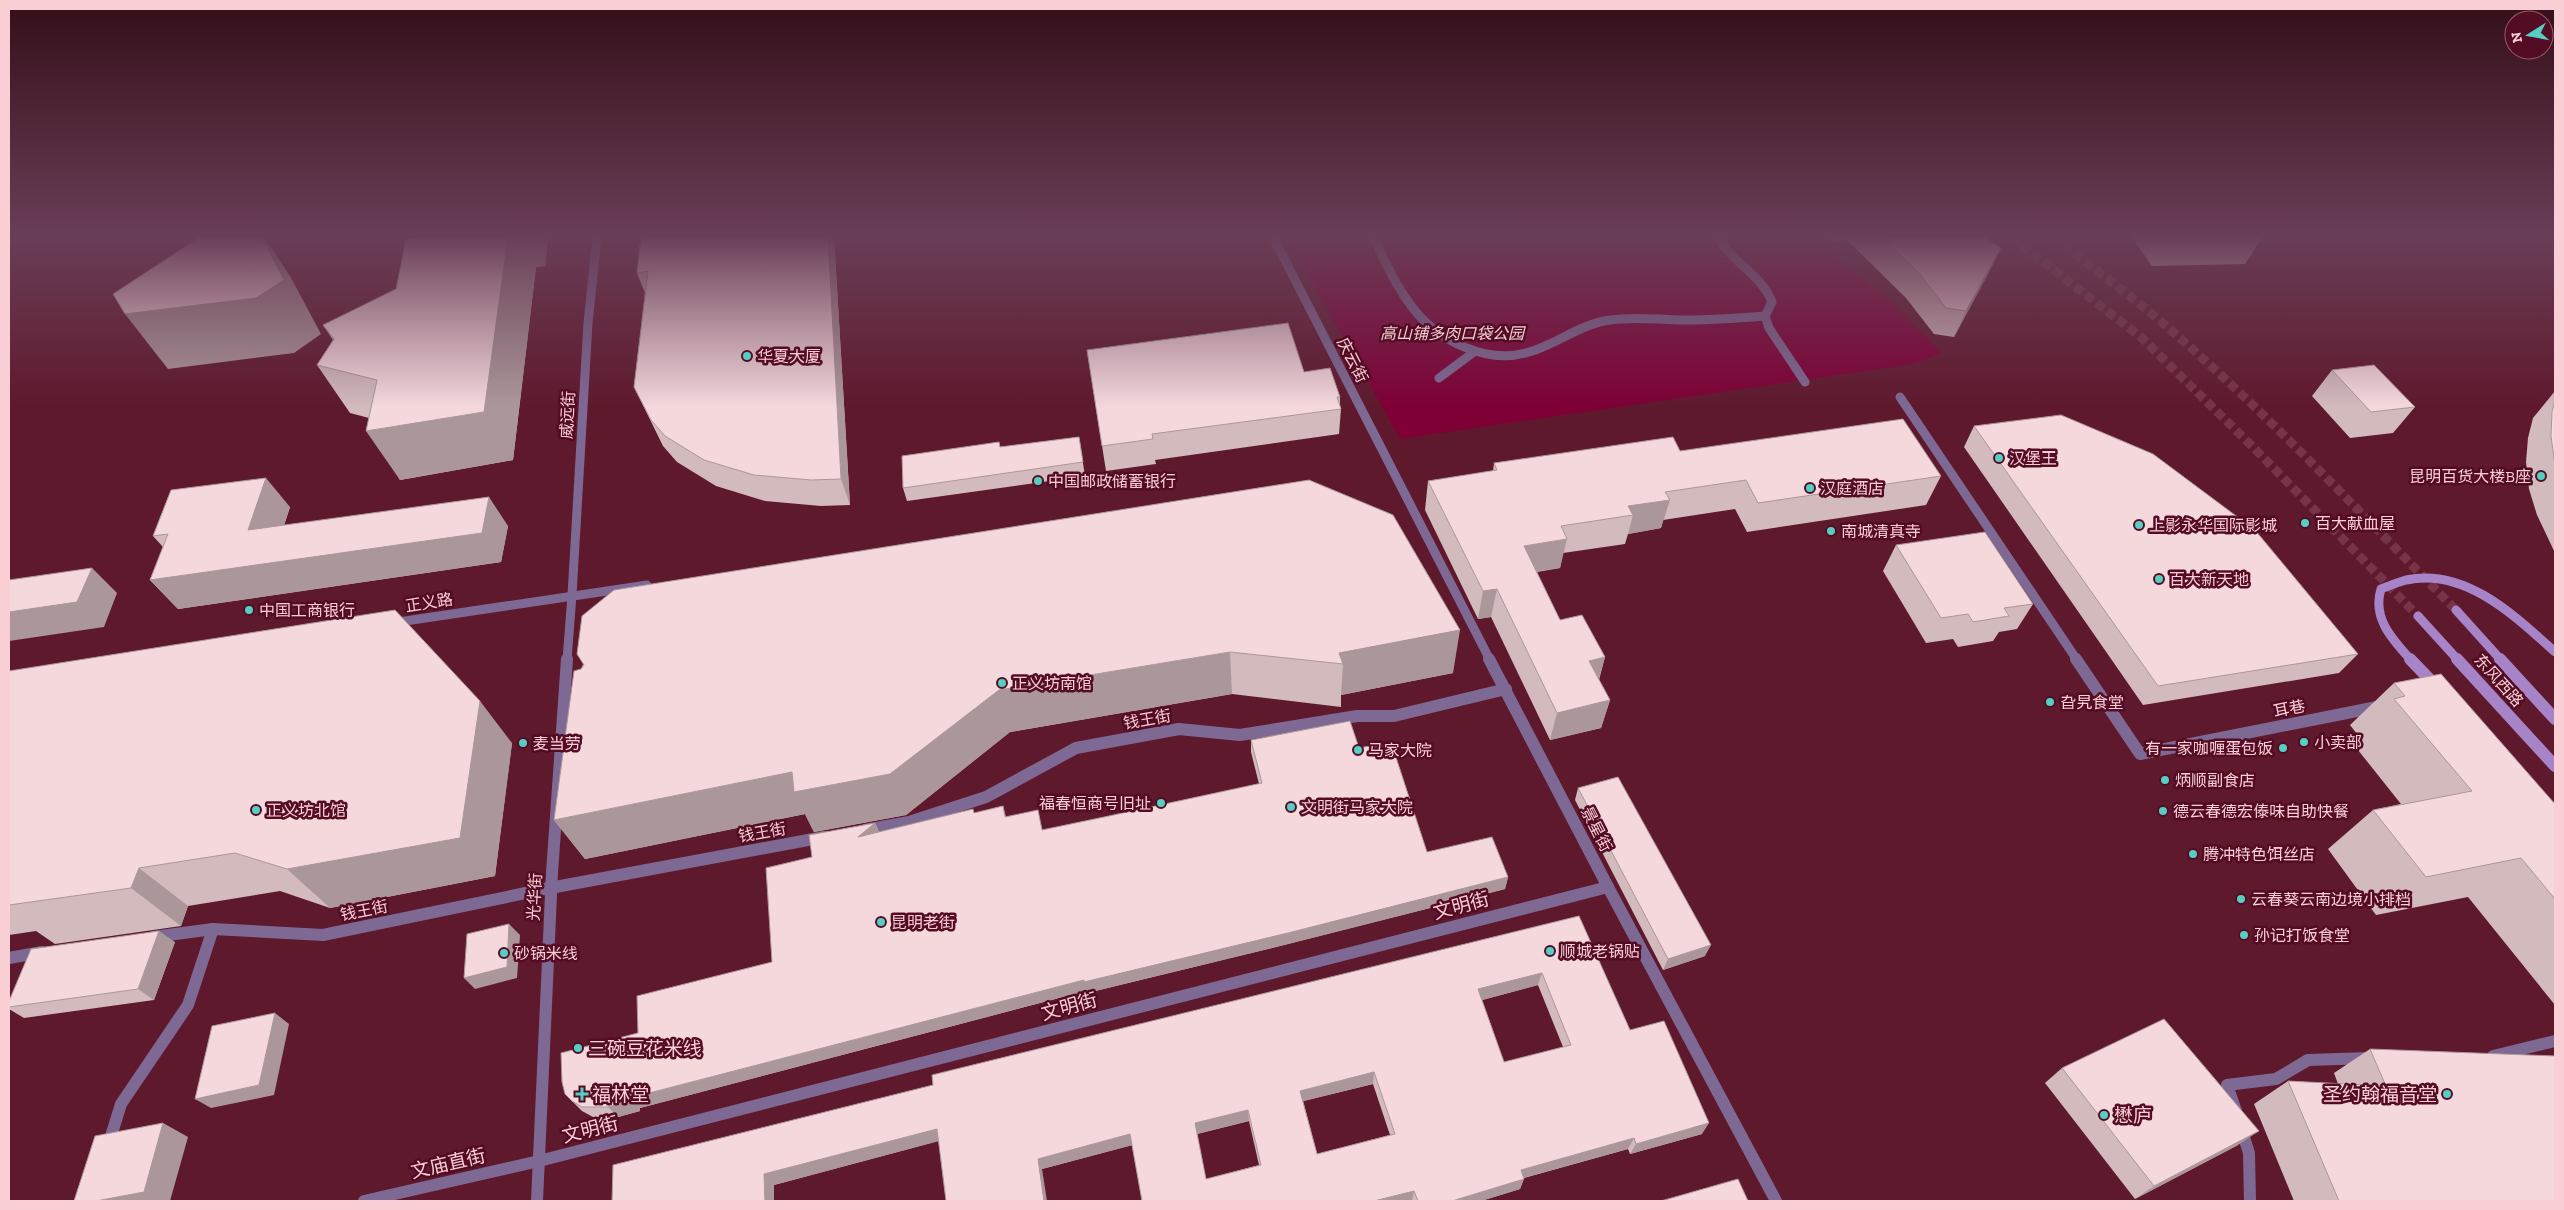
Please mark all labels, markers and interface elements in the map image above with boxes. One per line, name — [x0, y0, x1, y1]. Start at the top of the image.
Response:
north arrow — [2504, 10, 2554, 60]
text: N — [2507, 30, 2526, 44]
park label: 高山铺多肉口袋公园 — [1380, 324, 1526, 343]
street label: 庆云街 — [1333, 335, 1372, 386]
place label: 华夏大厦 — [757, 347, 821, 366]
marker: 华夏大厦 — [741, 350, 753, 362]
street label: 威远街 — [557, 391, 578, 439]
place label: 汉堡王 — [2009, 449, 2057, 468]
marker: 汉堡王 — [1993, 452, 2005, 464]
place label: 昆明百货大楼B座 — [2409, 467, 2531, 486]
marker: 昆明百货大楼B座 — [2535, 470, 2547, 482]
place label: 中国邮政储蓄银行 — [1048, 472, 1176, 491]
marker: 中国邮政储蓄银行 — [1032, 475, 1044, 487]
place label: 汉庭酒店 — [1820, 479, 1884, 498]
marker: 汉庭酒店 — [1804, 482, 1816, 494]
place label: 百大献血屋 — [2315, 514, 2395, 533]
place label: 上影永华国际影城 — [2149, 516, 2277, 535]
marker: 百大献血屋 — [2299, 517, 2311, 529]
marker: 上影永华国际影城 — [2133, 519, 2145, 531]
place label: 南城清真寺 — [1841, 522, 1921, 541]
marker: 南城清真寺 — [1825, 525, 1837, 537]
place label: 百大新天地 — [2169, 570, 2249, 589]
marker: 百大新天地 — [2153, 573, 2165, 585]
street label: 正义路 — [404, 589, 454, 616]
place label: 中国工商银行 — [259, 601, 355, 620]
marker: 中国工商银行 — [243, 604, 255, 616]
street label: 东风西路 — [2470, 650, 2527, 710]
place label: 正义坊南馆 — [1012, 674, 1092, 693]
marker: 正义坊南馆 — [996, 677, 1008, 689]
place label: 旮旯食堂 — [2060, 693, 2124, 712]
marker: 旮旯食堂 — [2044, 696, 2056, 708]
street label: 耳巷 — [2272, 696, 2307, 721]
street label: 钱王街 — [1122, 706, 1172, 733]
place label: 小卖部 — [2314, 733, 2362, 752]
place label: 麦当劳 — [533, 734, 581, 753]
marker: 小卖部 — [2298, 736, 2310, 748]
marker: 麦当劳 — [517, 737, 529, 749]
place label: 有一家咖喱蛋包饭 — [2145, 739, 2273, 758]
place label: 马家大院 — [1368, 741, 1432, 760]
marker: 有一家咖喱蛋包饭 — [2277, 742, 2289, 754]
marker: 马家大院 — [1352, 744, 1364, 756]
place label: 炳顺副食店 — [2175, 771, 2255, 790]
marker: 炳顺副食店 — [2159, 774, 2171, 786]
place label: 福春恒商号旧址 — [1039, 794, 1151, 813]
marker: 福春恒商号旧址 — [1155, 797, 1167, 809]
place label: 文明街马家大院 — [1301, 798, 1413, 817]
place label: 正义坊北馆 — [266, 801, 346, 820]
marker: 文明街马家大院 — [1285, 801, 1297, 813]
place label: 德云春德宏傣味自助快餐 — [2173, 802, 2349, 821]
marker: 正义坊北馆 — [250, 804, 262, 816]
street label: 景星街 — [1577, 804, 1616, 855]
marker: 德云春德宏傣味自助快餐 — [2157, 805, 2169, 817]
street label: 钱王街 — [737, 819, 787, 846]
place label: 腾冲特色饵丝店 — [2203, 845, 2315, 864]
marker: 腾冲特色饵丝店 — [2187, 848, 2199, 860]
street label: 光华街 — [524, 873, 545, 921]
street label: 文明街 — [1431, 887, 1492, 924]
place label: 云春葵云南边境小排档 — [2251, 890, 2411, 909]
marker: 云春葵云南边境小排档 — [2235, 893, 2247, 905]
street label: 钱王街 — [339, 897, 389, 924]
place label: 昆明老街 — [891, 913, 955, 932]
marker: 昆明老街 — [875, 916, 887, 928]
place label: 孙记打饭食堂 — [2254, 926, 2350, 945]
marker: 孙记打饭食堂 — [2238, 929, 2250, 941]
place label: 顺城老锅贴 — [1560, 942, 1640, 961]
place label: 砂锅米线 — [514, 944, 578, 963]
marker: 顺城老锅贴 — [1544, 945, 1556, 957]
marker: 砂锅米线 — [498, 947, 510, 959]
street label: 文明街 — [1039, 988, 1100, 1025]
place label: 三碗豆花米线 — [588, 1037, 702, 1060]
marker: 三碗豆花米线 — [572, 1042, 584, 1054]
place label: 福林堂 — [592, 1083, 649, 1106]
place label: 圣约翰福音堂 — [2323, 1083, 2437, 1106]
marker: 福林堂 — [576, 1088, 588, 1100]
marker: 圣约翰福音堂 — [2441, 1088, 2453, 1100]
place label: 懋庐 — [2114, 1104, 2152, 1127]
marker: 懋庐 — [2098, 1109, 2110, 1121]
street label: 文明街 — [560, 1111, 621, 1148]
street label: 文庙直街 — [408, 1144, 488, 1183]

